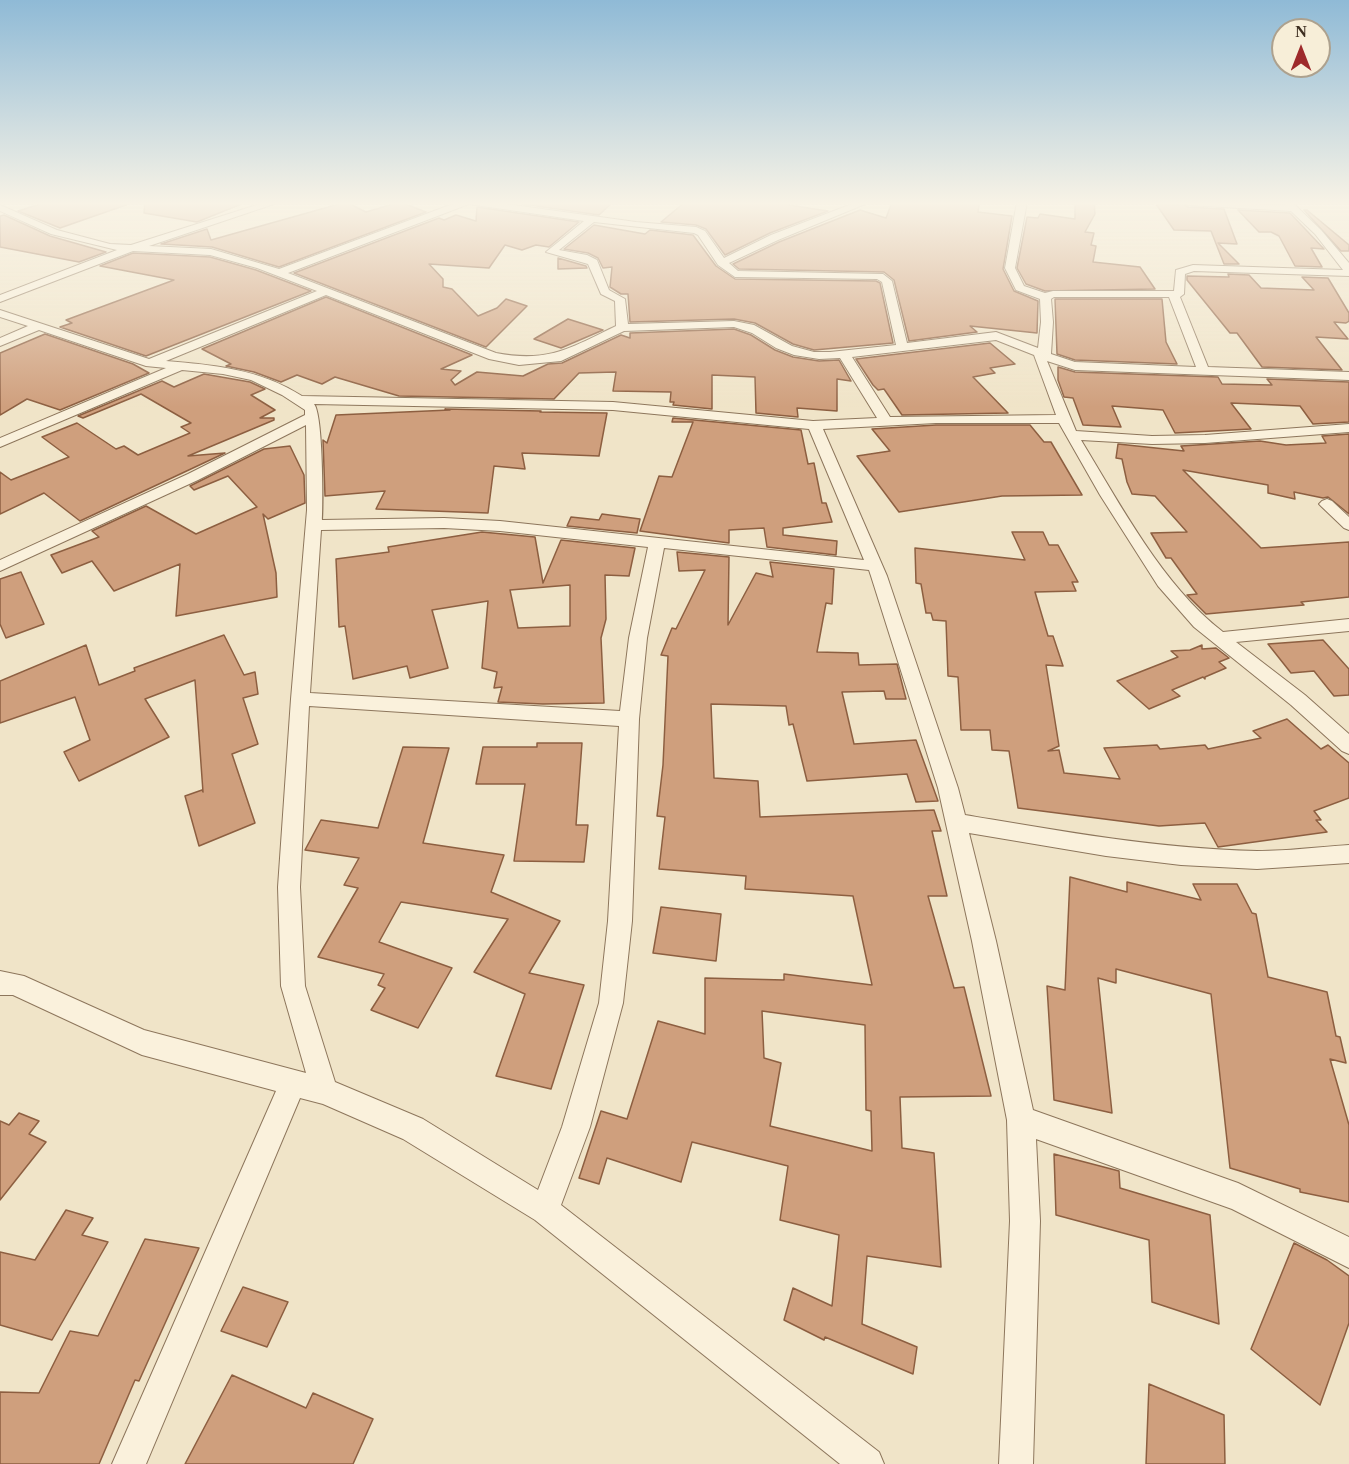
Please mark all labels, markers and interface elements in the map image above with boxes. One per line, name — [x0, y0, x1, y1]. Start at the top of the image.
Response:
north arrow — [1271, 18, 1331, 78]
text: N — [1295, 23, 1307, 40]

